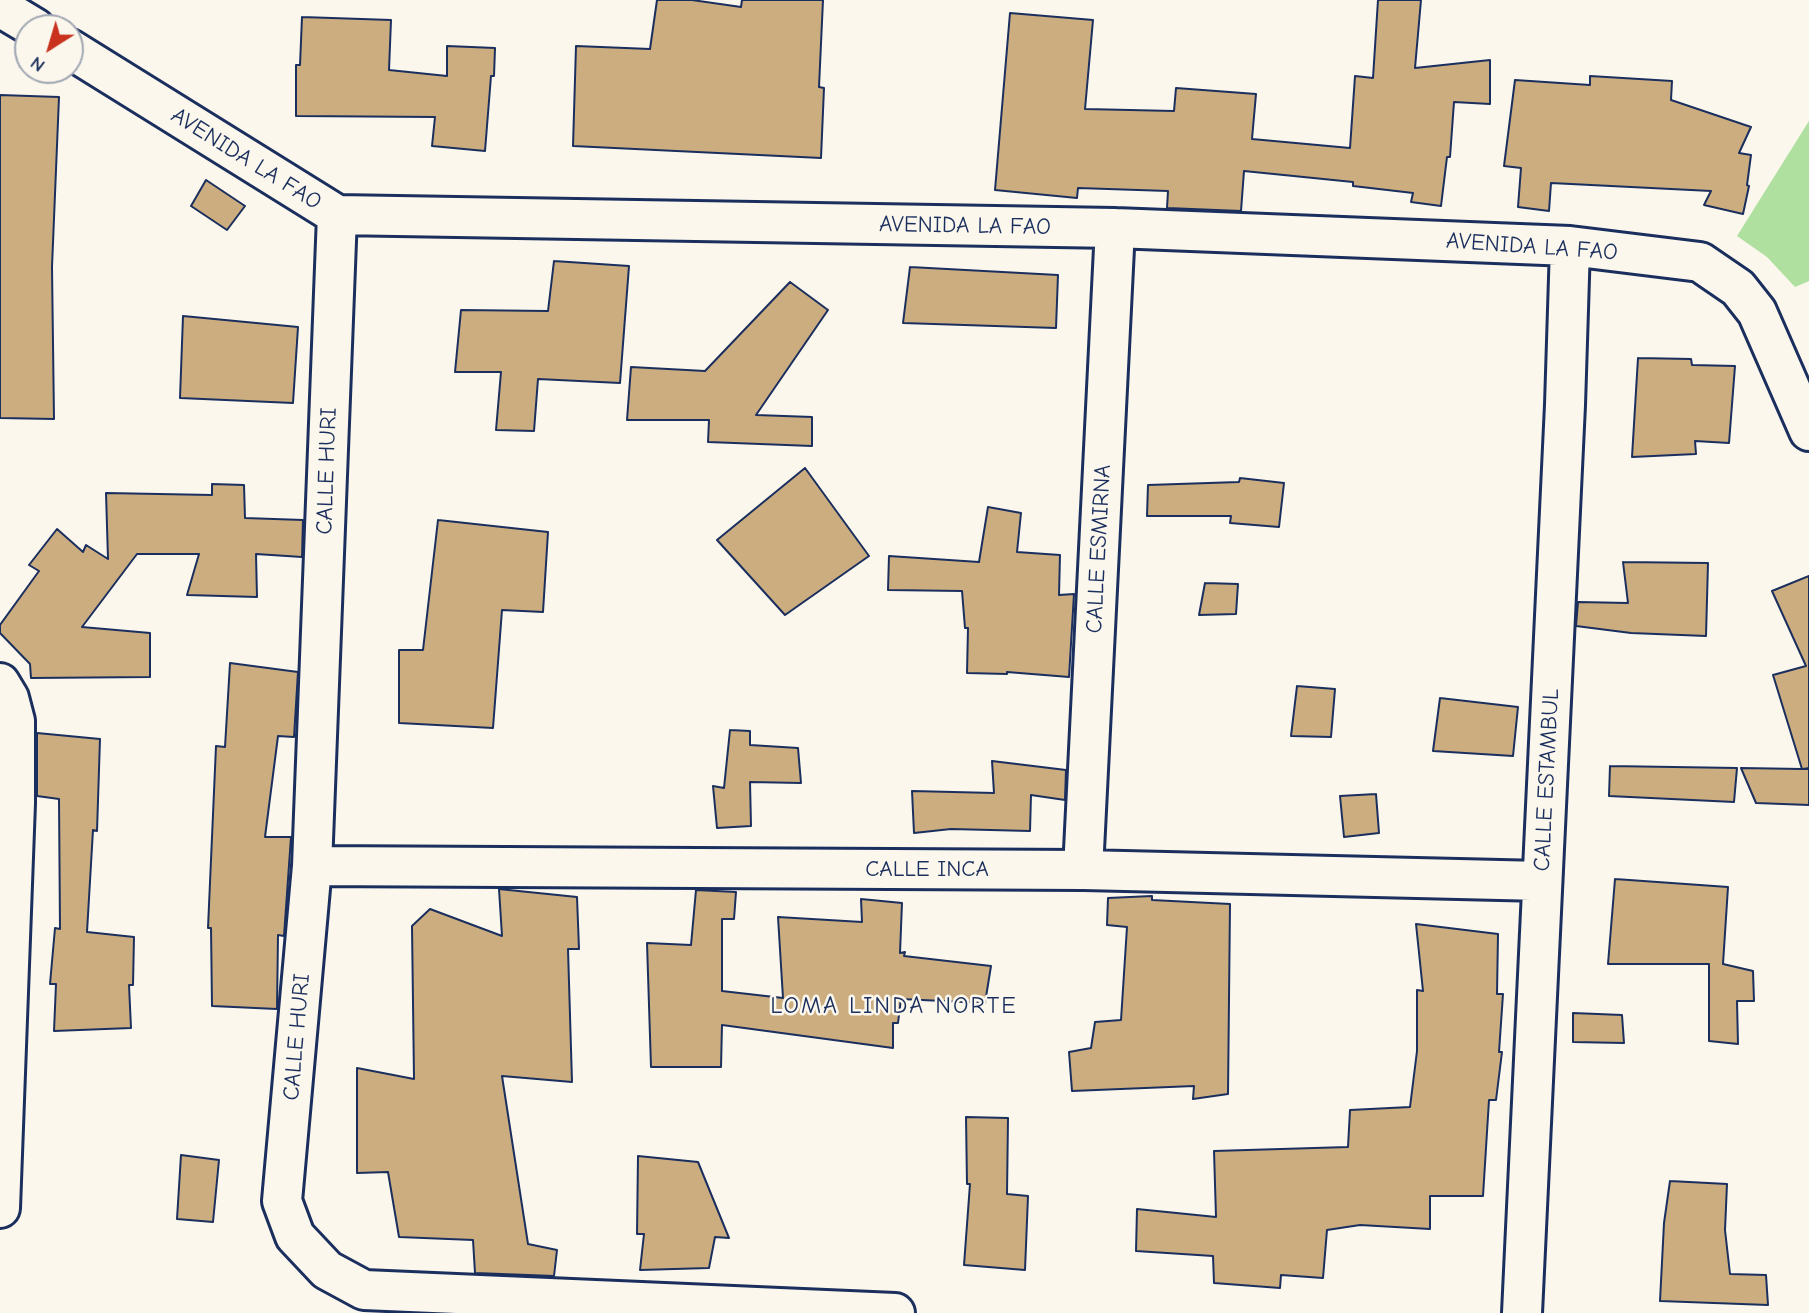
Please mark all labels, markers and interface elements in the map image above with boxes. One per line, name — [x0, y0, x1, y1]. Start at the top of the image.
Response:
north arrow — [14, 14, 84, 84]
text: N — [26, 52, 49, 77]
street label: AVENIDA LA FAO — [166, 102, 326, 216]
street label: AVENIDA LA FAO — [879, 211, 1051, 241]
street label: AVENIDA LA FAO — [1445, 227, 1619, 267]
street label: CALLE HURI — [311, 407, 343, 535]
street label: CALLE ESMIRNA — [1081, 464, 1117, 634]
street label: CALLE ESTAMBUL — [1528, 688, 1566, 872]
street label: CALLE INCA — [865, 855, 989, 883]
street label: CALLE HURI — [278, 972, 316, 1102]
district label: LOMA LINDA NORTE — [772, 992, 1016, 1020]

